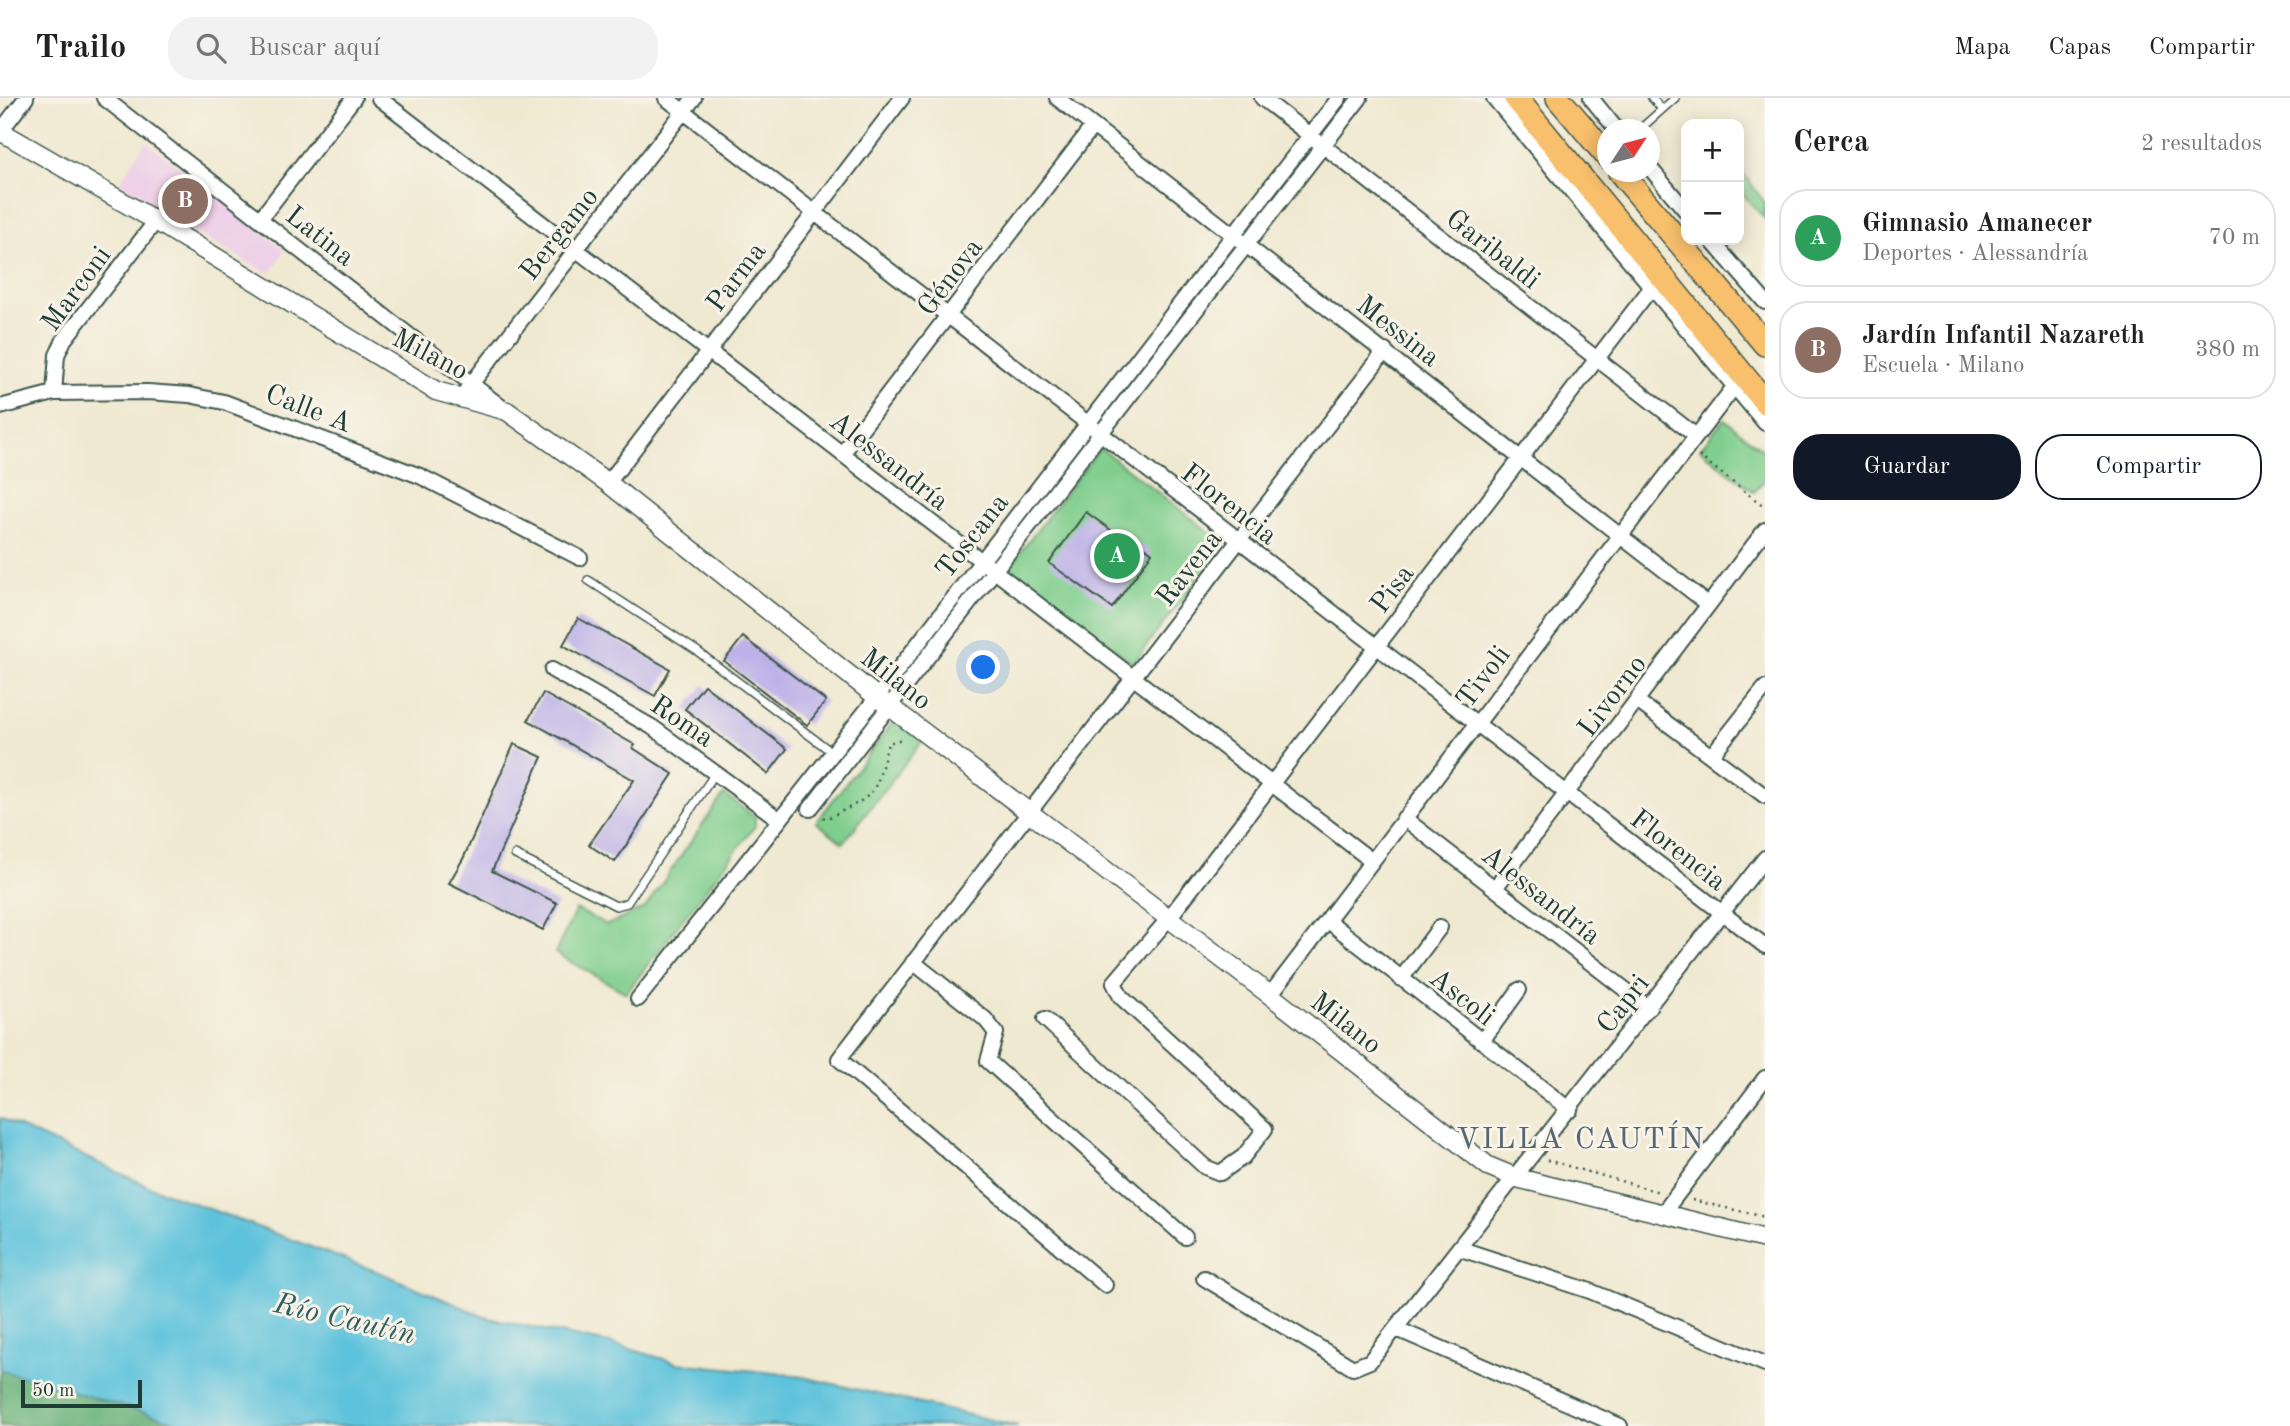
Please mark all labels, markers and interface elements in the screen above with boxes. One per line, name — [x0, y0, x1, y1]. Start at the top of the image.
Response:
search box — [168, 17, 658, 80]
icon: search — [192, 29, 230, 67]
text: Trailo — [35, 32, 126, 65]
text: Buscar aquí — [248, 35, 380, 61]
text: Mapa — [1954, 36, 2010, 60]
text: Capas — [2048, 36, 2111, 60]
text: Compartir — [2149, 36, 2255, 60]
north arrow — [1597, 119, 1660, 182]
map controls — [1681, 119, 1744, 245]
button: + — [1681, 119, 1744, 182]
text: Cerca — [1793, 128, 1869, 158]
text: 2 resultados — [2141, 132, 2262, 155]
pin: B — [162, 175, 208, 227]
button: − — [1681, 182, 1744, 245]
street label: Bergamo — [516, 183, 605, 286]
street label: Latina — [279, 202, 359, 273]
street label: Garibaldi — [1440, 205, 1544, 296]
text: Gimnasio Amanecer — [1862, 211, 2092, 237]
text: A — [1809, 226, 1827, 249]
text: 70 m — [2209, 226, 2260, 249]
street label: Génova — [914, 234, 989, 322]
street label: Parma — [702, 238, 773, 318]
street label: Marconi — [37, 242, 117, 337]
text: Deportes · Alessandría — [1862, 242, 2088, 265]
street label: Messina — [1350, 291, 1444, 373]
text: Jardín Infantil Nazareth — [1862, 323, 2145, 349]
street label: Milano — [387, 325, 472, 387]
text: B — [1810, 338, 1826, 361]
text: 380 m — [2195, 338, 2260, 361]
text: Escuela · Milano — [1862, 354, 2025, 377]
street label: Calle A — [261, 381, 355, 439]
street label: Alessandría — [823, 407, 953, 517]
button: Guardar — [1793, 434, 2021, 500]
button: Compartir — [2035, 434, 2262, 500]
street label: Florencia — [1175, 459, 1282, 551]
street label: Toscana — [932, 489, 1015, 585]
street label: Ravena — [1152, 525, 1229, 612]
pin: A — [1094, 530, 1140, 582]
street label: Pisa — [1366, 560, 1420, 619]
street label: Tivoli — [1452, 641, 1517, 714]
street label: Milano — [854, 644, 936, 716]
your location — [966, 650, 1000, 684]
street label: Livorno — [1574, 651, 1653, 743]
street label: Roma — [644, 691, 718, 754]
street label: Florencia — [1624, 805, 1731, 897]
street label: Alessandría — [1475, 841, 1605, 951]
street label: Ascoli — [1423, 964, 1499, 1032]
street label: Capri — [1593, 970, 1656, 1040]
street label: Milano — [1304, 988, 1386, 1060]
district label: VILLA CAUTÍN — [1456, 1120, 1706, 1155]
water label: Río Cautín — [270, 1289, 418, 1351]
scale bar — [21, 1377, 142, 1409]
text: 50 m — [32, 1382, 74, 1401]

